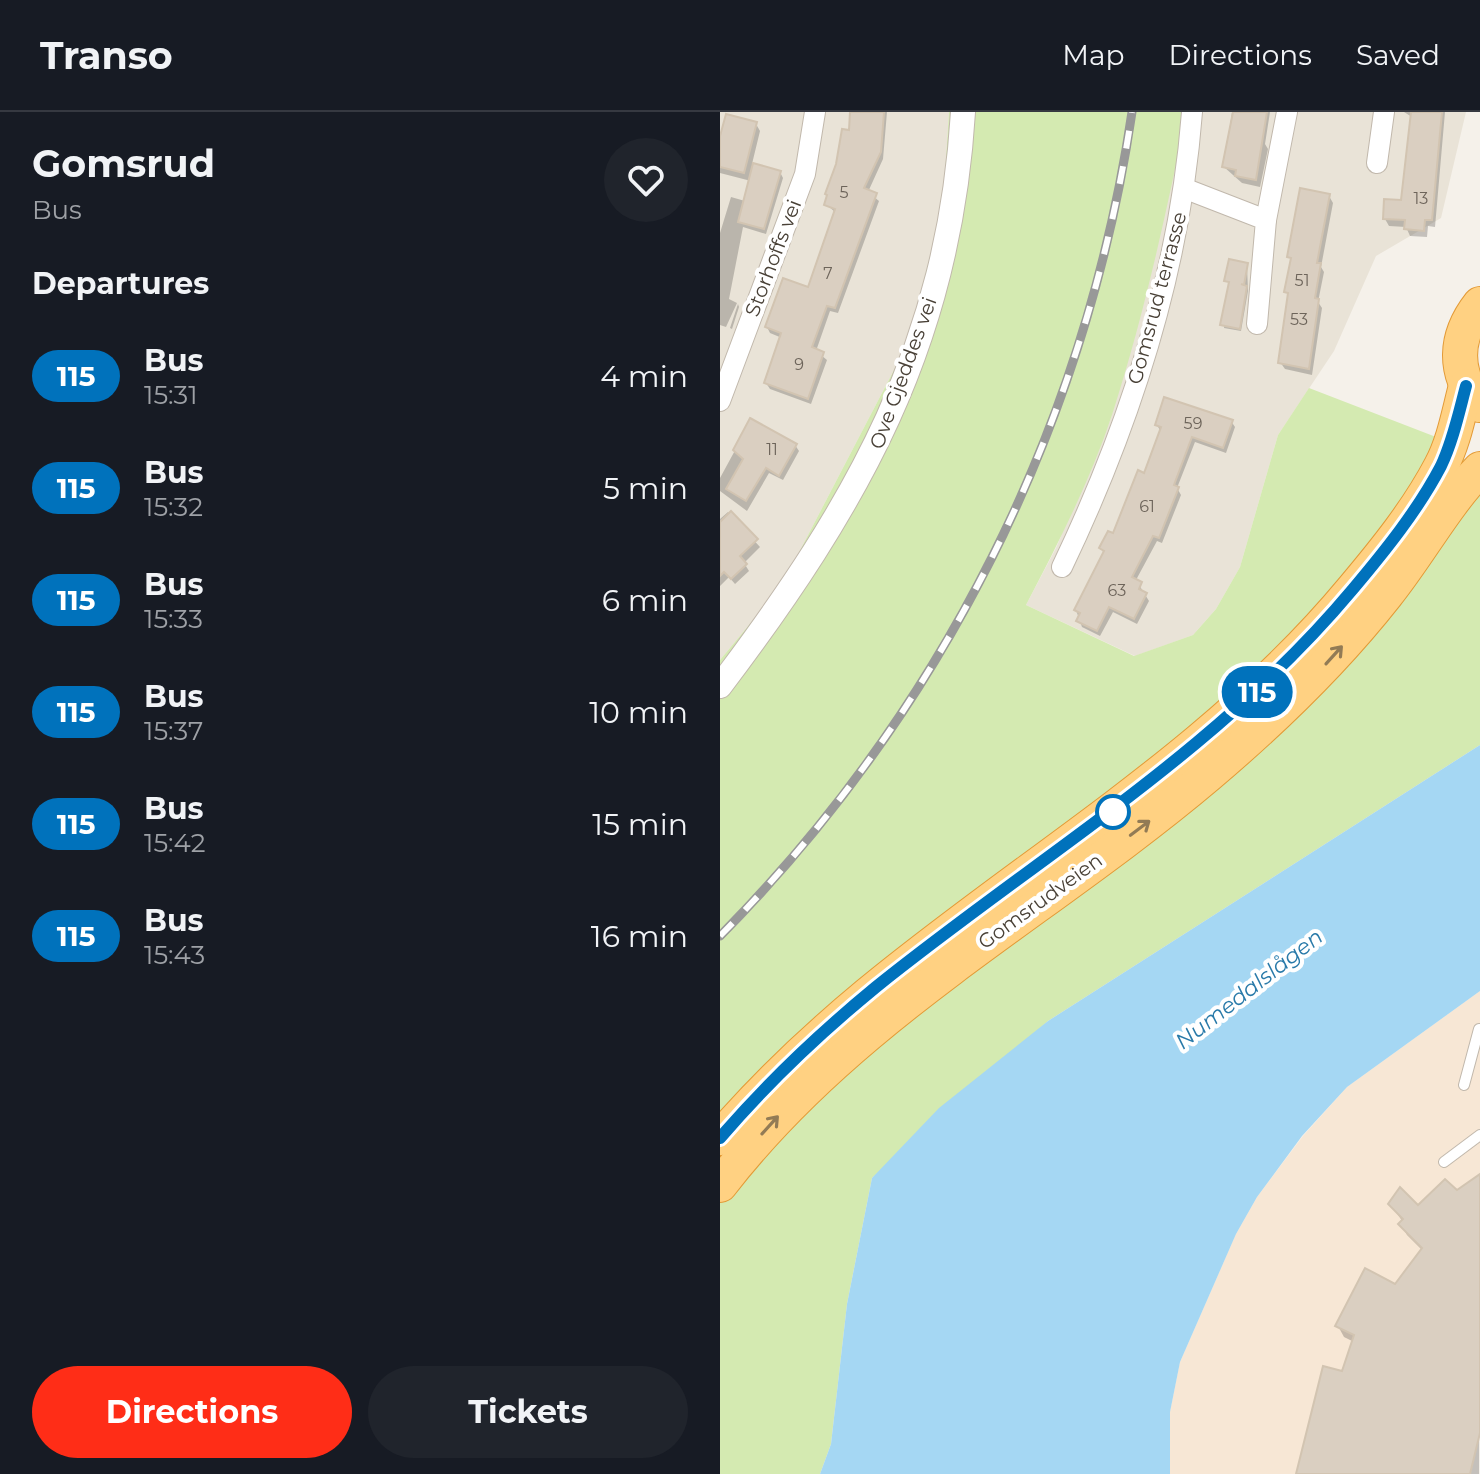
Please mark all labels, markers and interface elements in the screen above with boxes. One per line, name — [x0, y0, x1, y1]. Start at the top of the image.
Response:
text: Transo — [40, 32, 173, 79]
text: Map — [1062, 38, 1124, 72]
text: Directions — [1168, 38, 1312, 72]
text: Saved — [1356, 38, 1440, 72]
button: heart — [604, 138, 688, 222]
text: Gomsrud — [32, 140, 215, 187]
house number: 5 — [839, 183, 849, 202]
house number: 13 — [1414, 189, 1428, 208]
text: Bus — [32, 194, 82, 226]
street label: Storhoffs vei — [740, 196, 806, 320]
street label: Gomsrud terrasse — [1122, 209, 1192, 387]
house number: 7 — [823, 264, 833, 283]
text: Departures — [32, 265, 209, 302]
house number: 51 — [1295, 271, 1309, 290]
street label: Ove Gjeddes vei — [864, 294, 942, 452]
house number: 53 — [1290, 310, 1308, 329]
text: Bus — [144, 342, 204, 379]
house number: 9 — [794, 355, 804, 374]
text: 4 min — [600, 358, 688, 395]
text: 115 — [57, 359, 95, 393]
text: 15:31 — [144, 379, 198, 411]
house number: 59 — [1184, 414, 1202, 433]
house number: 11 — [766, 440, 778, 459]
text: Bus — [144, 454, 204, 491]
text: 5 min — [603, 470, 688, 507]
text: 115 — [57, 471, 95, 505]
text: 15:32 — [144, 491, 203, 523]
house number: 61 — [1139, 497, 1155, 516]
text: Bus — [144, 566, 204, 603]
house number: 63 — [1108, 581, 1126, 600]
text: 6 min — [602, 582, 688, 619]
text: 115 — [57, 583, 95, 617]
text: 15:33 — [144, 603, 203, 635]
one-way arrow — [1325, 646, 1343, 666]
line badge: 115 — [1211, 666, 1303, 718]
text: 115 — [1238, 675, 1276, 709]
text: Bus — [144, 678, 204, 715]
text: 10 min — [589, 694, 688, 731]
text: 115 — [57, 695, 95, 729]
text: 15:37 — [144, 715, 203, 747]
text: Bus — [144, 790, 204, 827]
unlabelled marker — [1096, 795, 1130, 829]
text: 15 min — [592, 806, 688, 843]
text: 115 — [57, 807, 95, 841]
one-way arrow — [1129, 819, 1150, 836]
text: 15:42 — [144, 827, 206, 859]
street label: Gomsrudveien — [973, 848, 1107, 954]
text: Bus — [144, 902, 204, 939]
text: 16 min — [591, 918, 688, 955]
text: 115 — [57, 919, 95, 953]
water label: Numedalslågen — [1170, 923, 1328, 1055]
text: 15:43 — [144, 939, 205, 971]
one-way arrow — [761, 1116, 779, 1136]
button: Directions — [32, 1366, 352, 1458]
button: Tickets — [368, 1366, 688, 1458]

